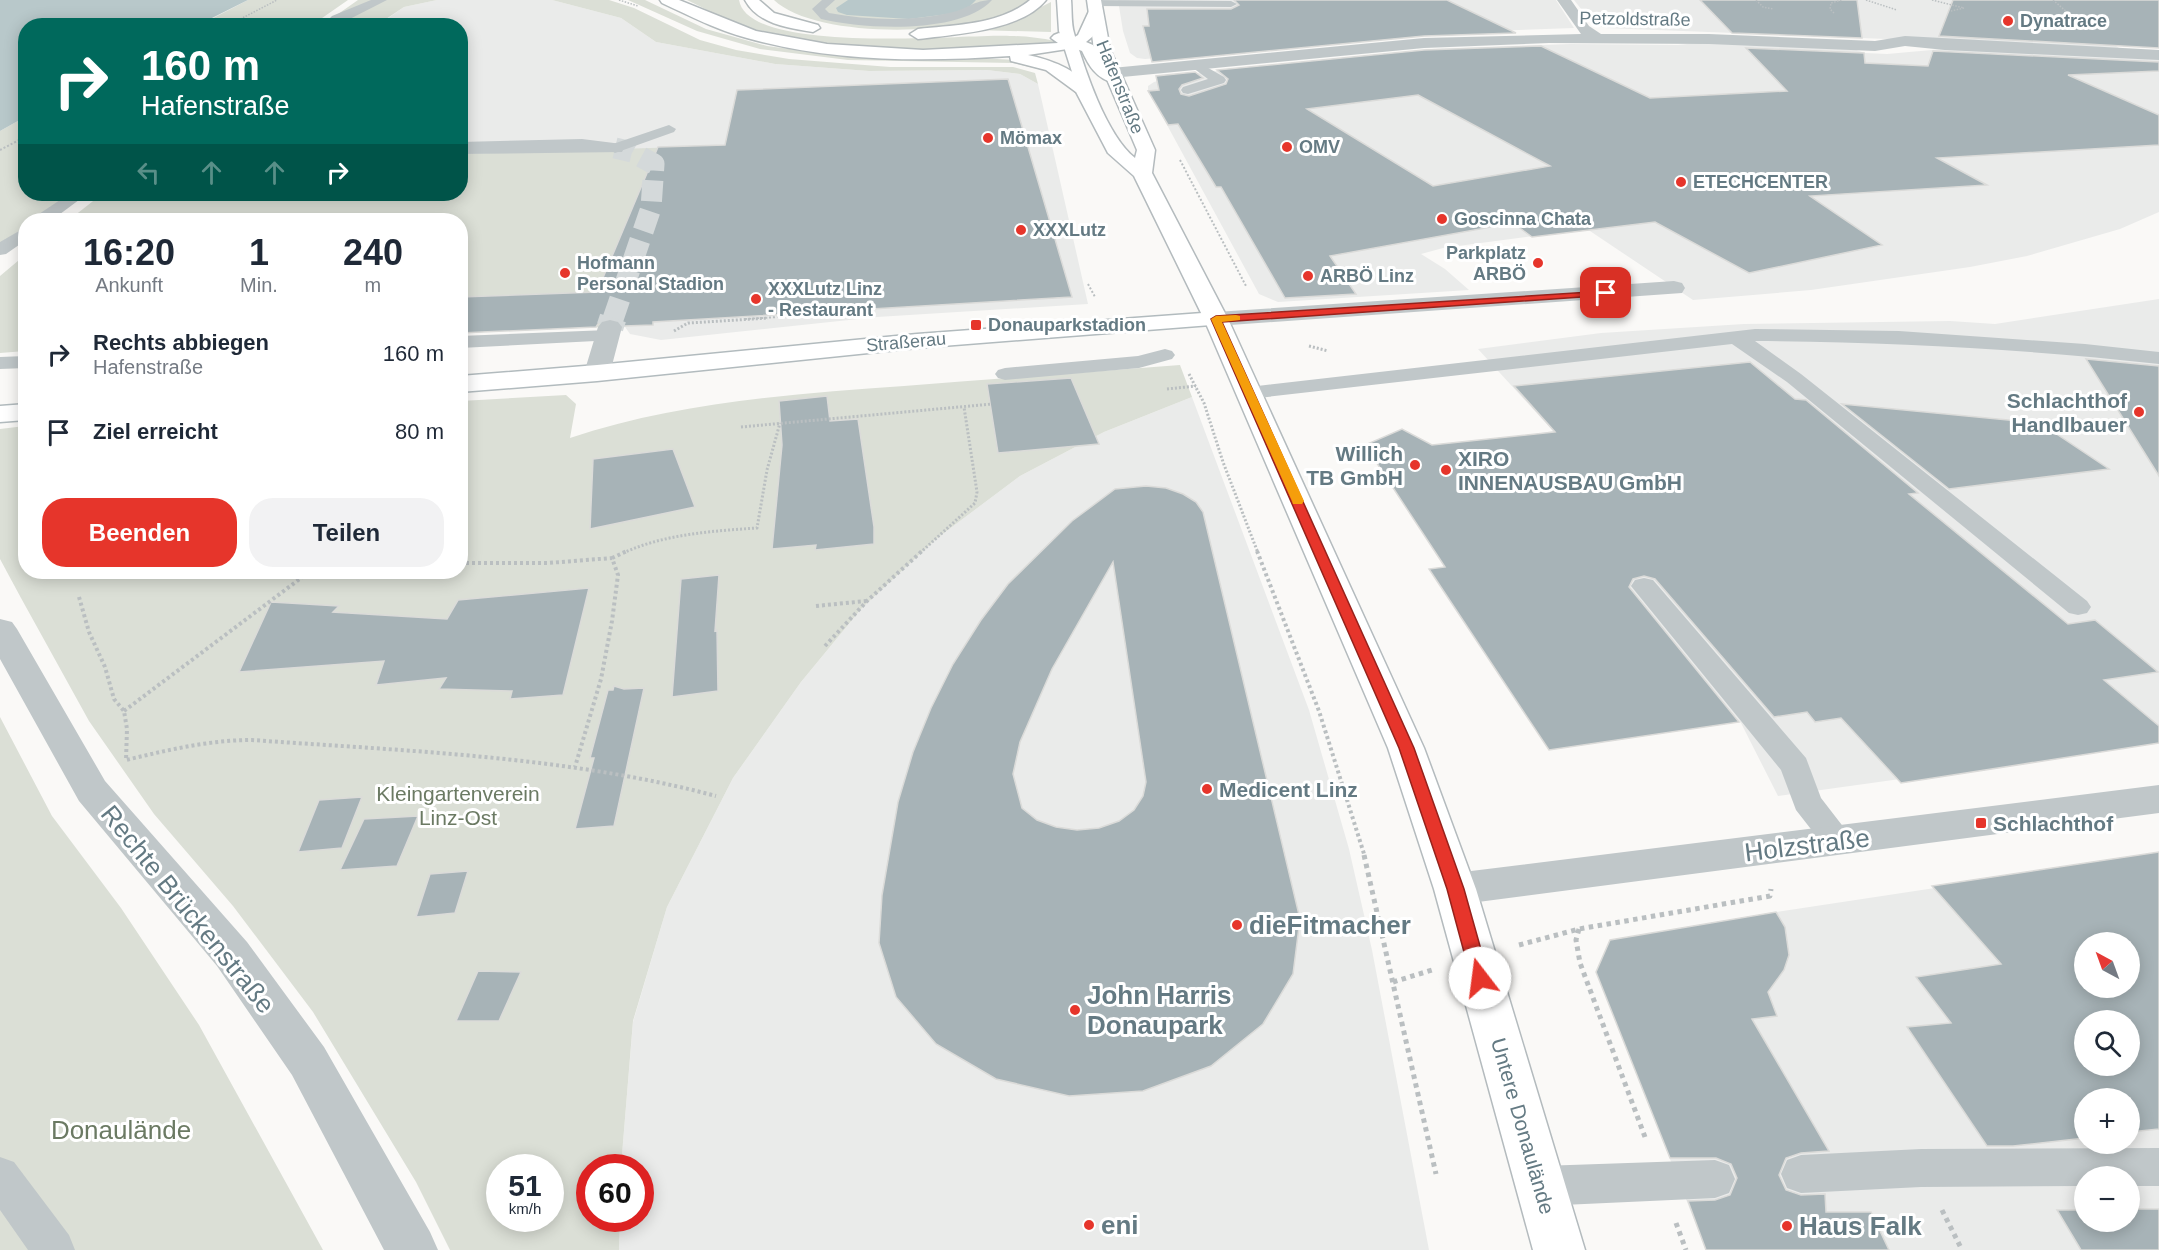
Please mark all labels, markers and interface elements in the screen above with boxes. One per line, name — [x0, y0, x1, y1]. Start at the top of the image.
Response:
street label: Petzoldstraße — [1579, 8, 1691, 30]
place label: Dynatrace — [2020, 11, 2107, 31]
marker: Dynatrace — [2001, 14, 2015, 28]
street label: Hafenstraße — [1092, 37, 1148, 137]
icon: right — [42, 42, 120, 120]
text: 160 m — [141, 42, 260, 89]
text: Hafenstraße — [141, 91, 290, 121]
place label: Mömax — [1000, 128, 1062, 148]
marker: Mömax — [981, 131, 995, 145]
place label: OMV — [1299, 137, 1340, 157]
marker: OMV — [1280, 140, 1294, 154]
icon: left — [132, 156, 165, 189]
icon: ahead — [195, 156, 228, 189]
icon: ahead — [258, 156, 291, 189]
icon: right — [321, 156, 354, 189]
place label: ETECHCENTER — [1693, 172, 1828, 192]
marker: ETECHCENTER — [1674, 175, 1688, 189]
place label: Goscinna Chata — [1454, 209, 1592, 229]
marker: Goscinna Chata — [1435, 212, 1449, 226]
place label: XXXLutz — [1033, 220, 1106, 240]
marker: XXXLutz — [1014, 223, 1028, 237]
text: 16:20 — [83, 232, 175, 273]
text: 1 — [249, 232, 269, 273]
text: 240 — [343, 232, 403, 273]
place label: Parkplatz ARBÖ — [1446, 243, 1526, 284]
place label: Hofmann Personal Stadion — [577, 253, 724, 294]
marker: Parkplatz ARBÖ — [1531, 256, 1545, 270]
marker: Hofmann Personal Stadion — [558, 266, 572, 280]
place label: ARBÖ Linz — [1320, 266, 1414, 286]
pin — [1580, 267, 1631, 318]
marker: ARBÖ Linz — [1301, 269, 1315, 283]
text: Ankunft — [95, 274, 163, 296]
text: Min. — [240, 274, 278, 296]
text: m — [365, 274, 381, 296]
icon: arrive — [1589, 276, 1622, 309]
place label: XXXLutz Linz - Restaurant — [768, 279, 882, 320]
marker: XXXLutz Linz - Restaurant — [749, 292, 763, 306]
place label: Donauparkstadion — [988, 315, 1146, 335]
marker: Donauparkstadion — [969, 318, 983, 332]
street label: Straßerau — [865, 329, 947, 355]
text: Rechts abbiegen — [93, 330, 269, 355]
icon: right — [42, 338, 75, 371]
text: 160 m — [383, 341, 444, 366]
text: Hafenstraße — [93, 356, 203, 378]
place label: Schlachthof Handlbauer — [2007, 389, 2128, 436]
marker: Schlachthof Handlbauer — [2132, 405, 2146, 419]
icon: arrive — [42, 416, 75, 449]
text: Ziel erreicht — [93, 419, 218, 444]
text: 80 m — [395, 419, 444, 444]
place label: Willich TB GmbH — [1306, 442, 1403, 489]
place label: XIRO INNENAUSBAU GmbH — [1458, 447, 1682, 494]
marker: Willich TB GmbH — [1408, 458, 1422, 472]
marker: XIRO INNENAUSBAU GmbH — [1439, 463, 1453, 477]
button: Beenden — [42, 498, 237, 567]
button: Teilen — [249, 498, 444, 567]
place label: Medicent Linz — [1219, 778, 1358, 801]
park label: Kleingartenverein Linz-Ost — [376, 782, 540, 829]
marker: Medicent Linz — [1200, 782, 1214, 796]
street label: Rechte Brückenstraße — [95, 799, 281, 1019]
place label: Schlachthof — [1993, 812, 2114, 835]
marker: Schlachthof — [1974, 816, 1988, 830]
street label: Holzstraße — [1743, 822, 1871, 868]
place label: dieFitmacher — [1249, 910, 1411, 940]
marker: dieFitmacher — [1230, 918, 1244, 932]
north arrow — [2074, 932, 2140, 998]
map controls — [2074, 932, 2140, 1232]
position arrow — [1448, 946, 1512, 1010]
place label: John Harris Donaupark — [1087, 980, 1232, 1040]
marker: John Harris Donaupark — [1068, 1003, 1082, 1017]
button: search — [2074, 1010, 2140, 1076]
street label: Untere Donaulände — [1487, 1035, 1559, 1217]
button: + — [2074, 1088, 2140, 1154]
park label: Donaulände — [51, 1115, 191, 1145]
speed limit sign: 60 — [576, 1154, 654, 1232]
button: − — [2074, 1166, 2140, 1232]
text: 51 — [508, 1169, 542, 1202]
text: km/h — [509, 1200, 541, 1217]
place label: eni — [1101, 1210, 1139, 1240]
place label: Haus Falk — [1799, 1211, 1922, 1241]
marker: eni — [1082, 1218, 1096, 1232]
marker: Haus Falk — [1780, 1219, 1794, 1233]

